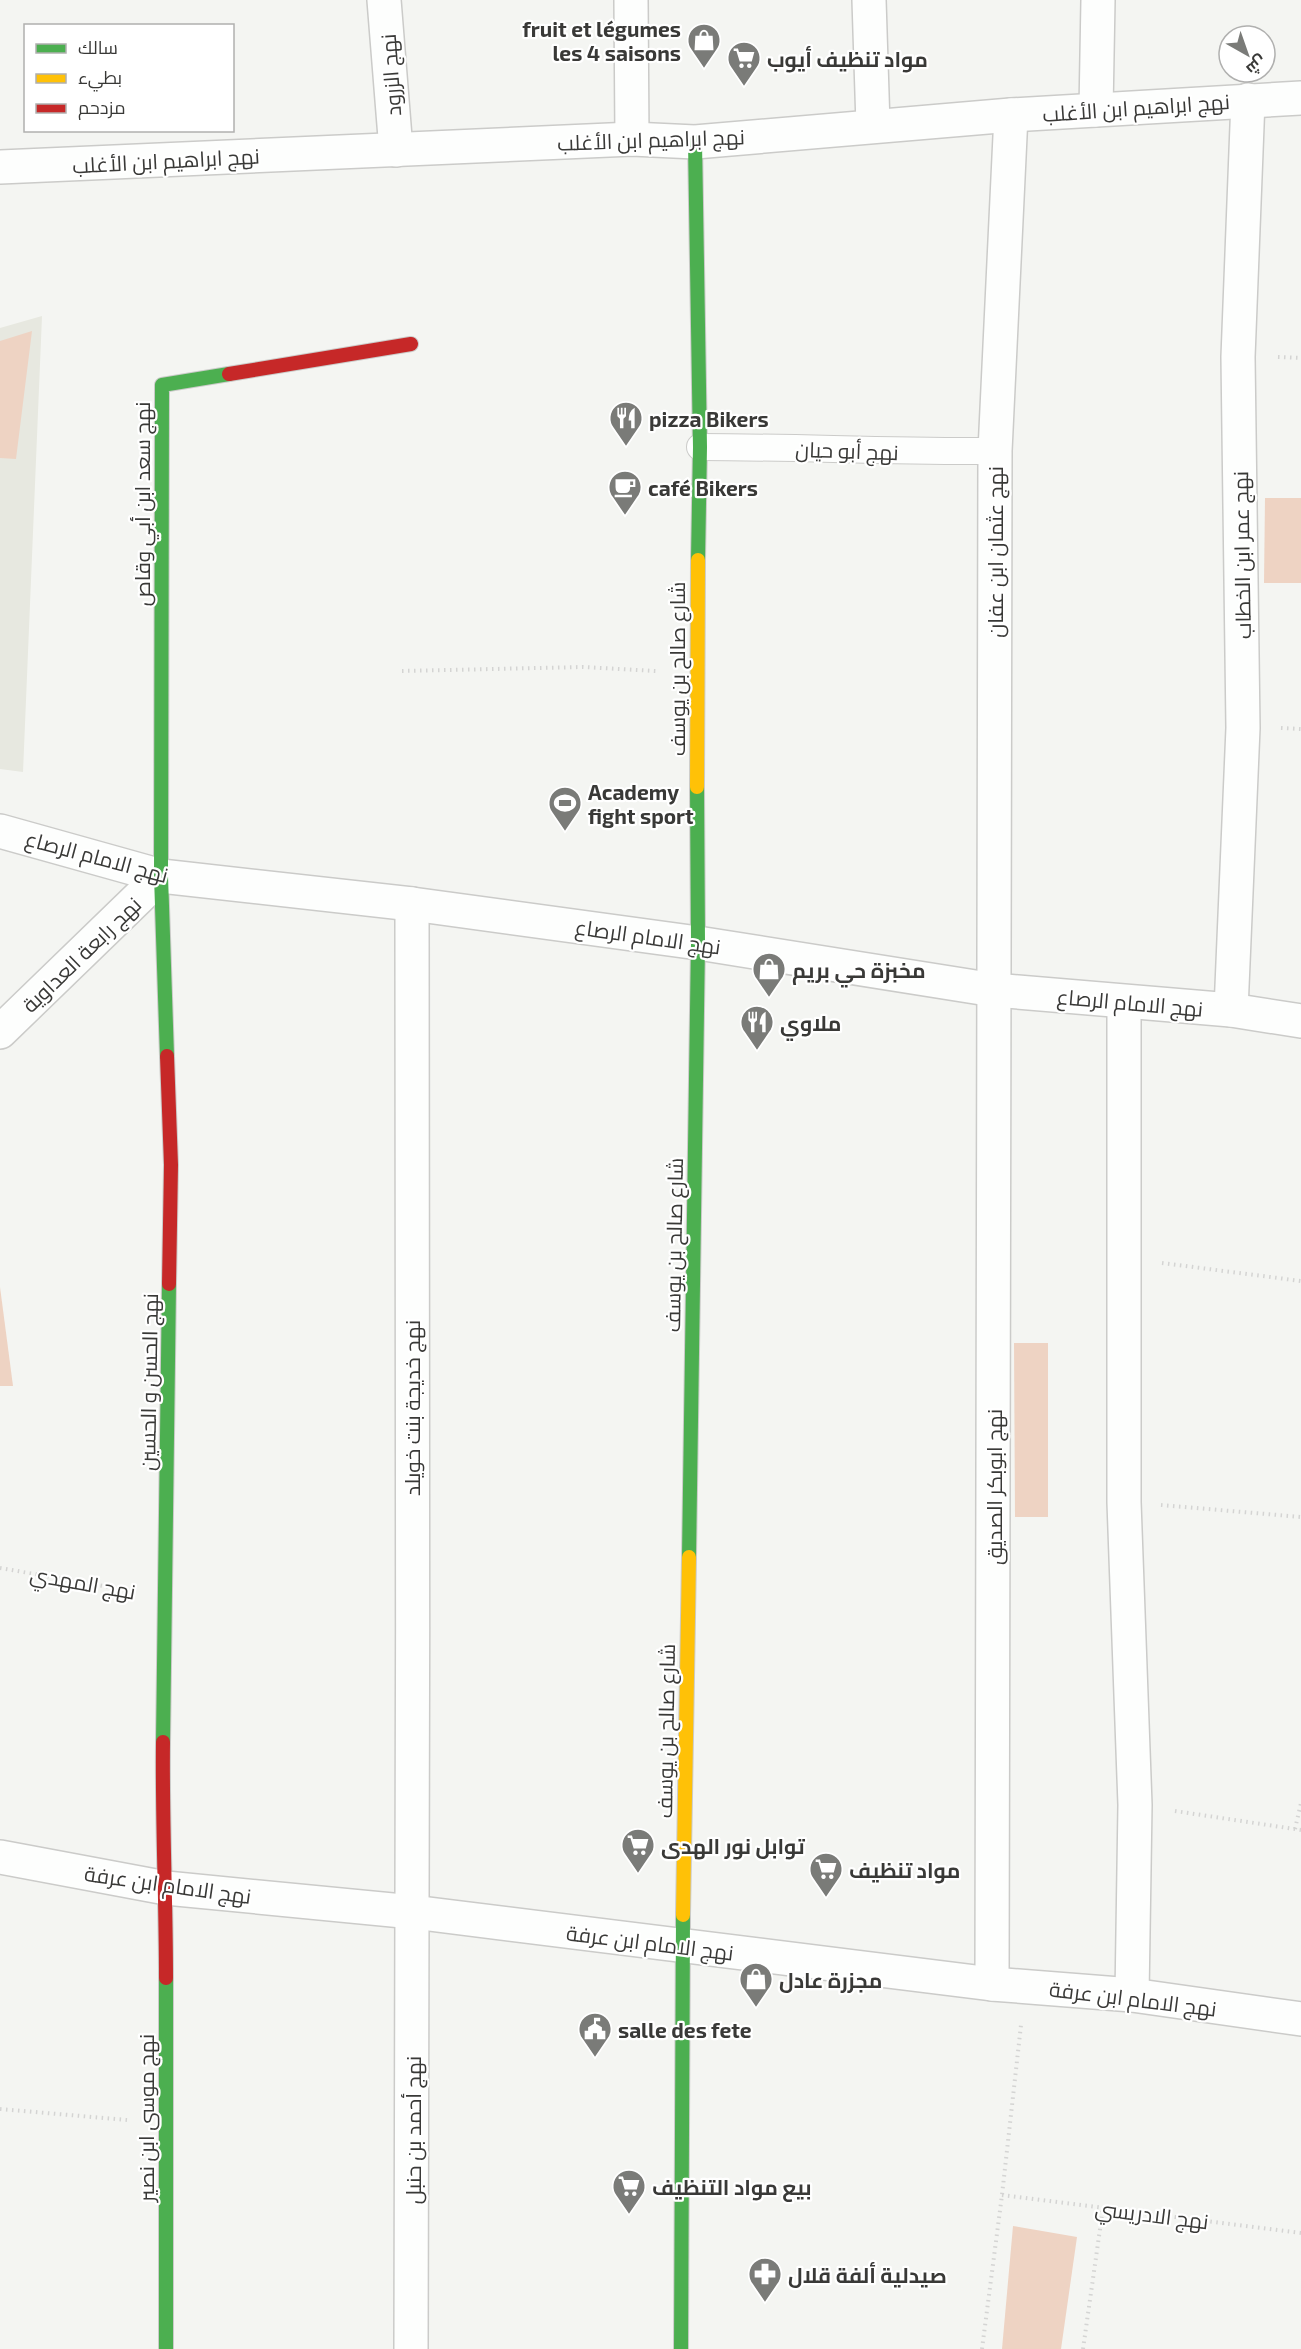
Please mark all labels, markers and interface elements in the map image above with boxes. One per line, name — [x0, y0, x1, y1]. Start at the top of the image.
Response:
place label: fruit et légumes les 4 saisons — [522, 16, 681, 65]
shop icon: fruit et légumes les 4 saisons — [686, 22, 722, 69]
legend — [24, 24, 234, 132]
north arrow — [1217, 24, 1277, 84]
street label: نهج الزرود — [375, 33, 408, 117]
text: سالك — [78, 36, 118, 58]
supermarket icon: مواد تنظيف أيوب — [726, 40, 762, 87]
place label: مواد تنظيف أيوب — [767, 46, 928, 73]
text: ش — [1242, 51, 1271, 80]
text: بطيء — [78, 66, 122, 92]
street label: نهج ابراهيم ابن الأغلب — [1041, 88, 1231, 129]
text: مزدحم — [78, 96, 126, 120]
street label: نهج ابراهيم ابن الأغلب — [557, 123, 745, 158]
street label: نهج ابراهيم ابن الأغلب — [72, 143, 261, 180]
restaurant icon: pizza Bikers — [608, 400, 644, 447]
street label: نهج سعد ابن أبي وقاص — [129, 402, 159, 606]
place label: pizza Bikers — [649, 406, 769, 431]
street label: نهج أبو حيان — [795, 436, 899, 467]
street label: نهج عثمان ابن عفان — [982, 466, 1010, 638]
cafe icon: café Bikers — [607, 469, 643, 516]
street label: نهج عمر ابن الخطاب — [1227, 471, 1258, 639]
place label: café Bikers — [648, 475, 758, 500]
street label: شارع صالح بن يوسف — [664, 582, 692, 756]
place label: Academy fight sport — [588, 779, 694, 828]
sports icon: Academy fight sport — [547, 785, 583, 832]
street label: نهج الامام الرصاع — [22, 825, 171, 890]
street label: نهج رابعة العداوية — [17, 891, 148, 1019]
street label: نهج الامام الرصاع — [573, 913, 722, 962]
shop icon: مخبزة حي بريم — [751, 951, 787, 998]
place label: مخبزة حي بريم — [792, 957, 926, 988]
street label: نهج الامام الرصاع — [1056, 983, 1204, 1024]
restaurant icon: ملاوي — [739, 1004, 775, 1051]
place label: ملاوي — [780, 1010, 841, 1041]
street label: شارع صالح بن يوسف — [659, 1157, 690, 1333]
street label: نهج الحسن و الحسين — [134, 1293, 165, 1471]
street label: نهج خديجة بنت خويلد — [399, 1320, 427, 1496]
street label: نهج ابوبكر الصديق — [981, 1409, 1009, 1565]
street label: نهج المهدي — [27, 1560, 138, 1609]
street label: شارع صالح بن يوسف — [651, 1643, 682, 1819]
supermarket icon: توابل نور الهدى — [620, 1827, 656, 1874]
place label: توابل نور الهدى — [661, 1833, 806, 1860]
supermarket icon: مواد تنظيف — [808, 1851, 844, 1898]
place label: مواد تنظيف — [849, 1857, 961, 1884]
street label: نهج الامام ابن عرفة — [83, 1860, 253, 1911]
street label: نهج الامام ابن عرفة — [565, 1919, 735, 1968]
shop icon: مجزرة عادل — [738, 1961, 774, 2008]
place label: مجزرة عادل — [779, 1967, 882, 1993]
street label: نهج الامام ابن عرفة — [1048, 1975, 1218, 2024]
public building icon: salle des fete — [577, 2011, 613, 2058]
place label: salle des fete — [618, 2017, 752, 2042]
street label: نهج موسى ابن نصير — [133, 2034, 161, 2203]
street label: نهج أحمد بن حنبل — [400, 2056, 428, 2204]
supermarket icon: بيع مواد التنظيف — [611, 2168, 647, 2215]
place label: بيع مواد التنظيف — [652, 2174, 812, 2202]
street label: نهج الادريسي — [1093, 2195, 1210, 2237]
pharmacy icon: صيدلية ألفة قلال — [747, 2256, 783, 2303]
place label: صيدلية ألفة قلال — [788, 2262, 947, 2288]

